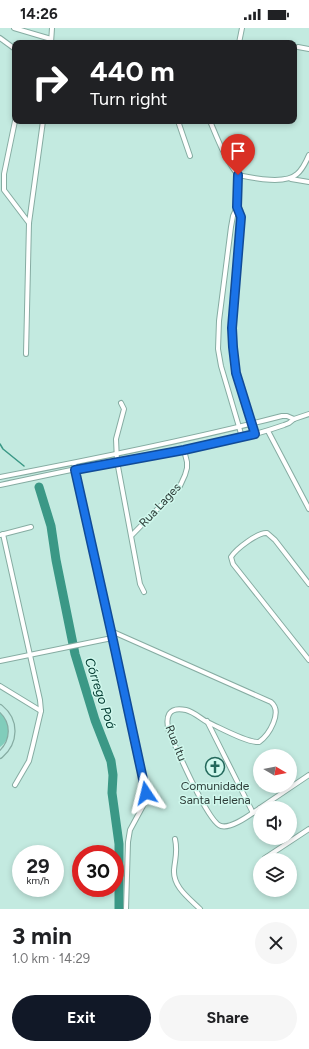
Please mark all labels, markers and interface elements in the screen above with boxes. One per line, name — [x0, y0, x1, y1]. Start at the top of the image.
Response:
text: 14:26 — [20, 5, 58, 23]
text: 440 m — [90, 54, 175, 88]
icon: right — [24, 56, 76, 108]
text: Turn right — [90, 88, 167, 110]
pin — [221, 134, 255, 175]
icon: arrive — [227, 140, 249, 162]
street label: Rua Lages — [136, 480, 184, 530]
water label: Córrego Poá — [82, 656, 119, 731]
street label: Rua Itu — [162, 723, 190, 763]
north arrow — [253, 749, 297, 793]
map controls — [253, 749, 297, 897]
church icon: Comunidade Santa Helena — [204, 756, 226, 778]
position arrow — [125, 772, 167, 814]
place label: Comunidade Santa Helena — [179, 779, 251, 807]
button: sound — [253, 801, 297, 845]
speed limit sign: 30 — [72, 845, 124, 897]
button: layers — [253, 853, 297, 897]
text: 29 — [26, 854, 50, 878]
text: km/h — [27, 874, 49, 887]
text: 3 min — [12, 921, 72, 950]
button: close — [255, 922, 297, 964]
text: 1.0 km · 14:29 — [12, 951, 90, 966]
button: Exit — [12, 995, 151, 1041]
button: Share — [159, 995, 297, 1041]

